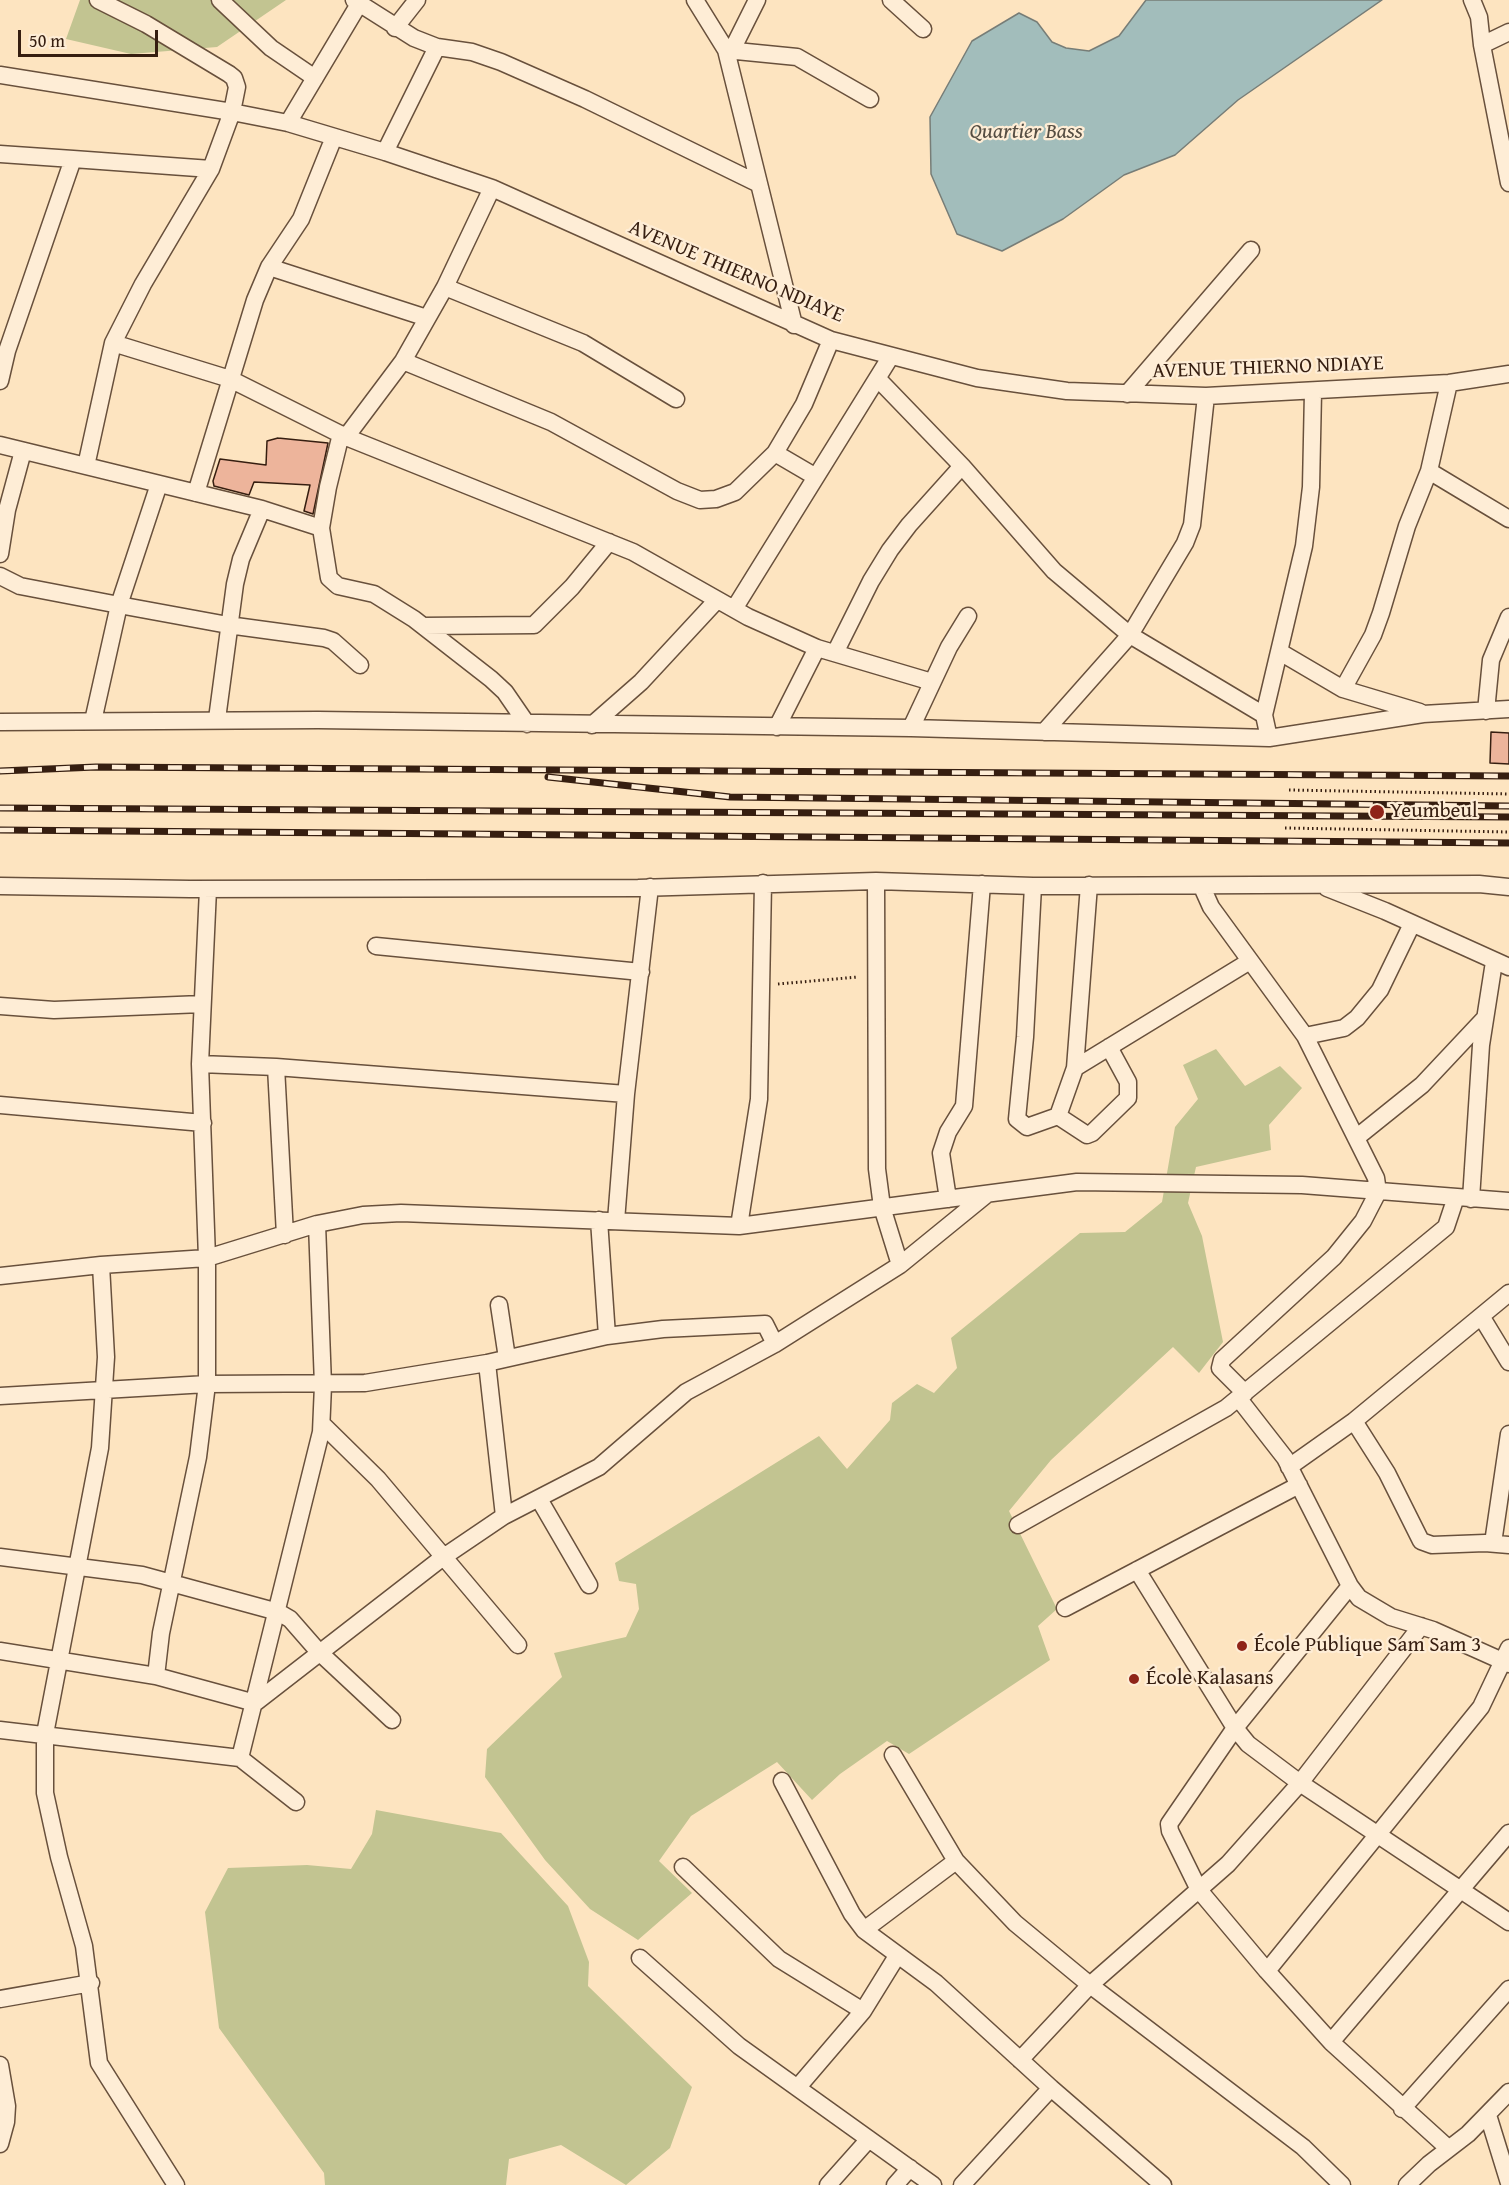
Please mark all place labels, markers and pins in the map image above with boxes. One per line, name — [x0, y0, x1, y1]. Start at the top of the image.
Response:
place label: Yeumbeul — [1390, 799, 1478, 825]
marker: Yeumbeul — [1368, 803, 1386, 821]
place label: École Publique Sam Sam 3 — [1254, 1633, 1481, 1659]
marker: École Publique Sam Sam 3 — [1235, 1639, 1249, 1653]
place label: École Kalasans — [1146, 1666, 1274, 1692]
marker: École Kalasans — [1127, 1672, 1141, 1686]

